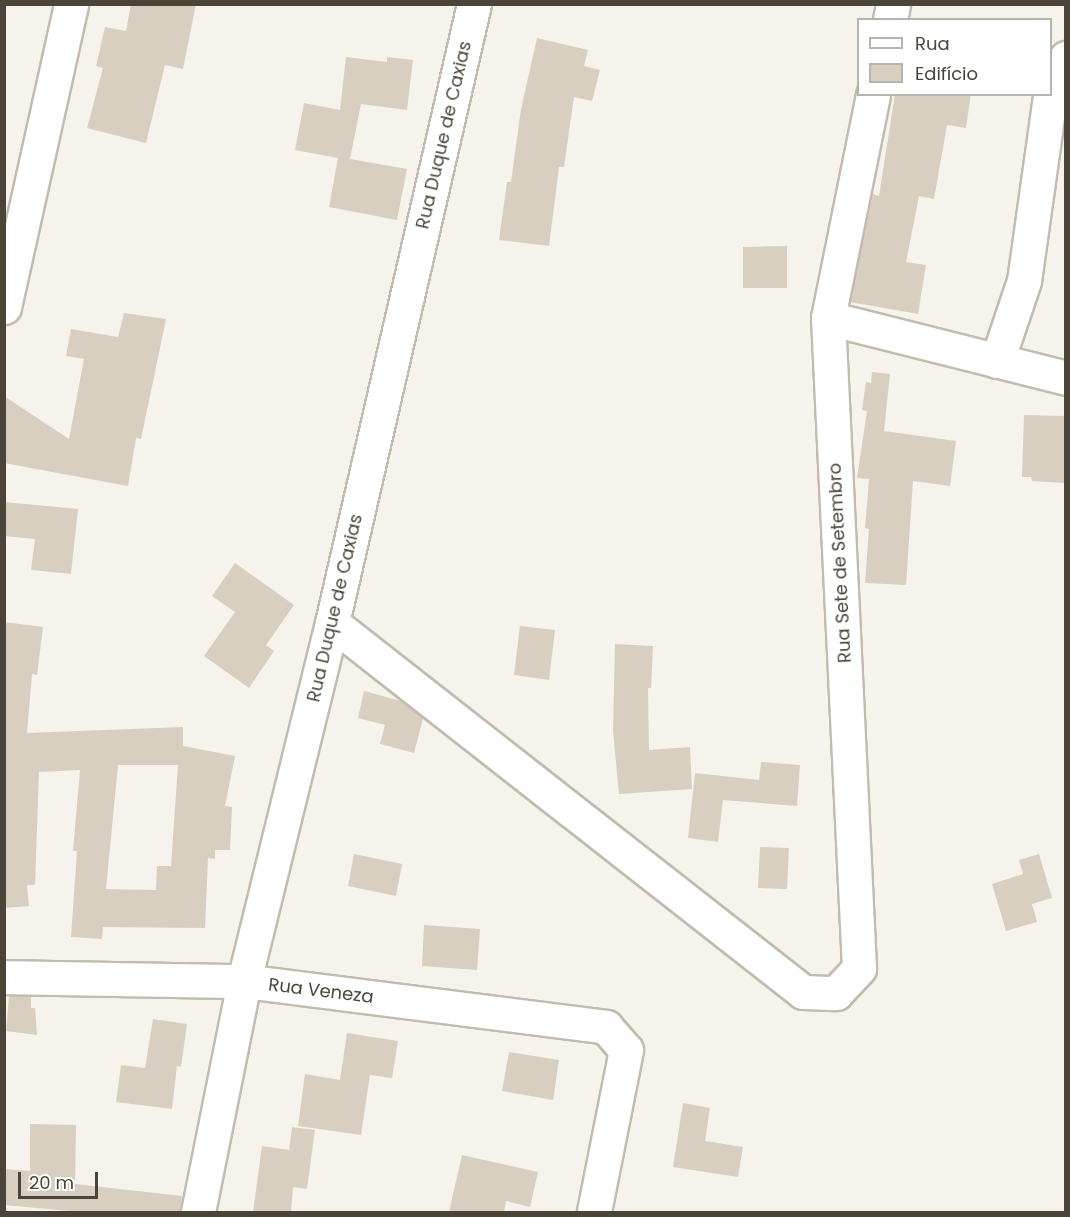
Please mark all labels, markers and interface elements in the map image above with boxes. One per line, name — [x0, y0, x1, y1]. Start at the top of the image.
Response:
legend — [857, 18, 1052, 96]
text: Rua — [915, 31, 950, 56]
street label: Rua Duque de Caxias — [412, 39, 476, 231]
text: Edifício — [915, 61, 978, 86]
street label: Rua Sete de Setembro — [824, 462, 856, 664]
street label: Rua Duque de Caxias — [303, 512, 367, 704]
street label: Rua Veneza — [267, 974, 375, 1008]
scale bar — [21, 1160, 100, 1198]
text: 20 m — [29, 1170, 74, 1195]

